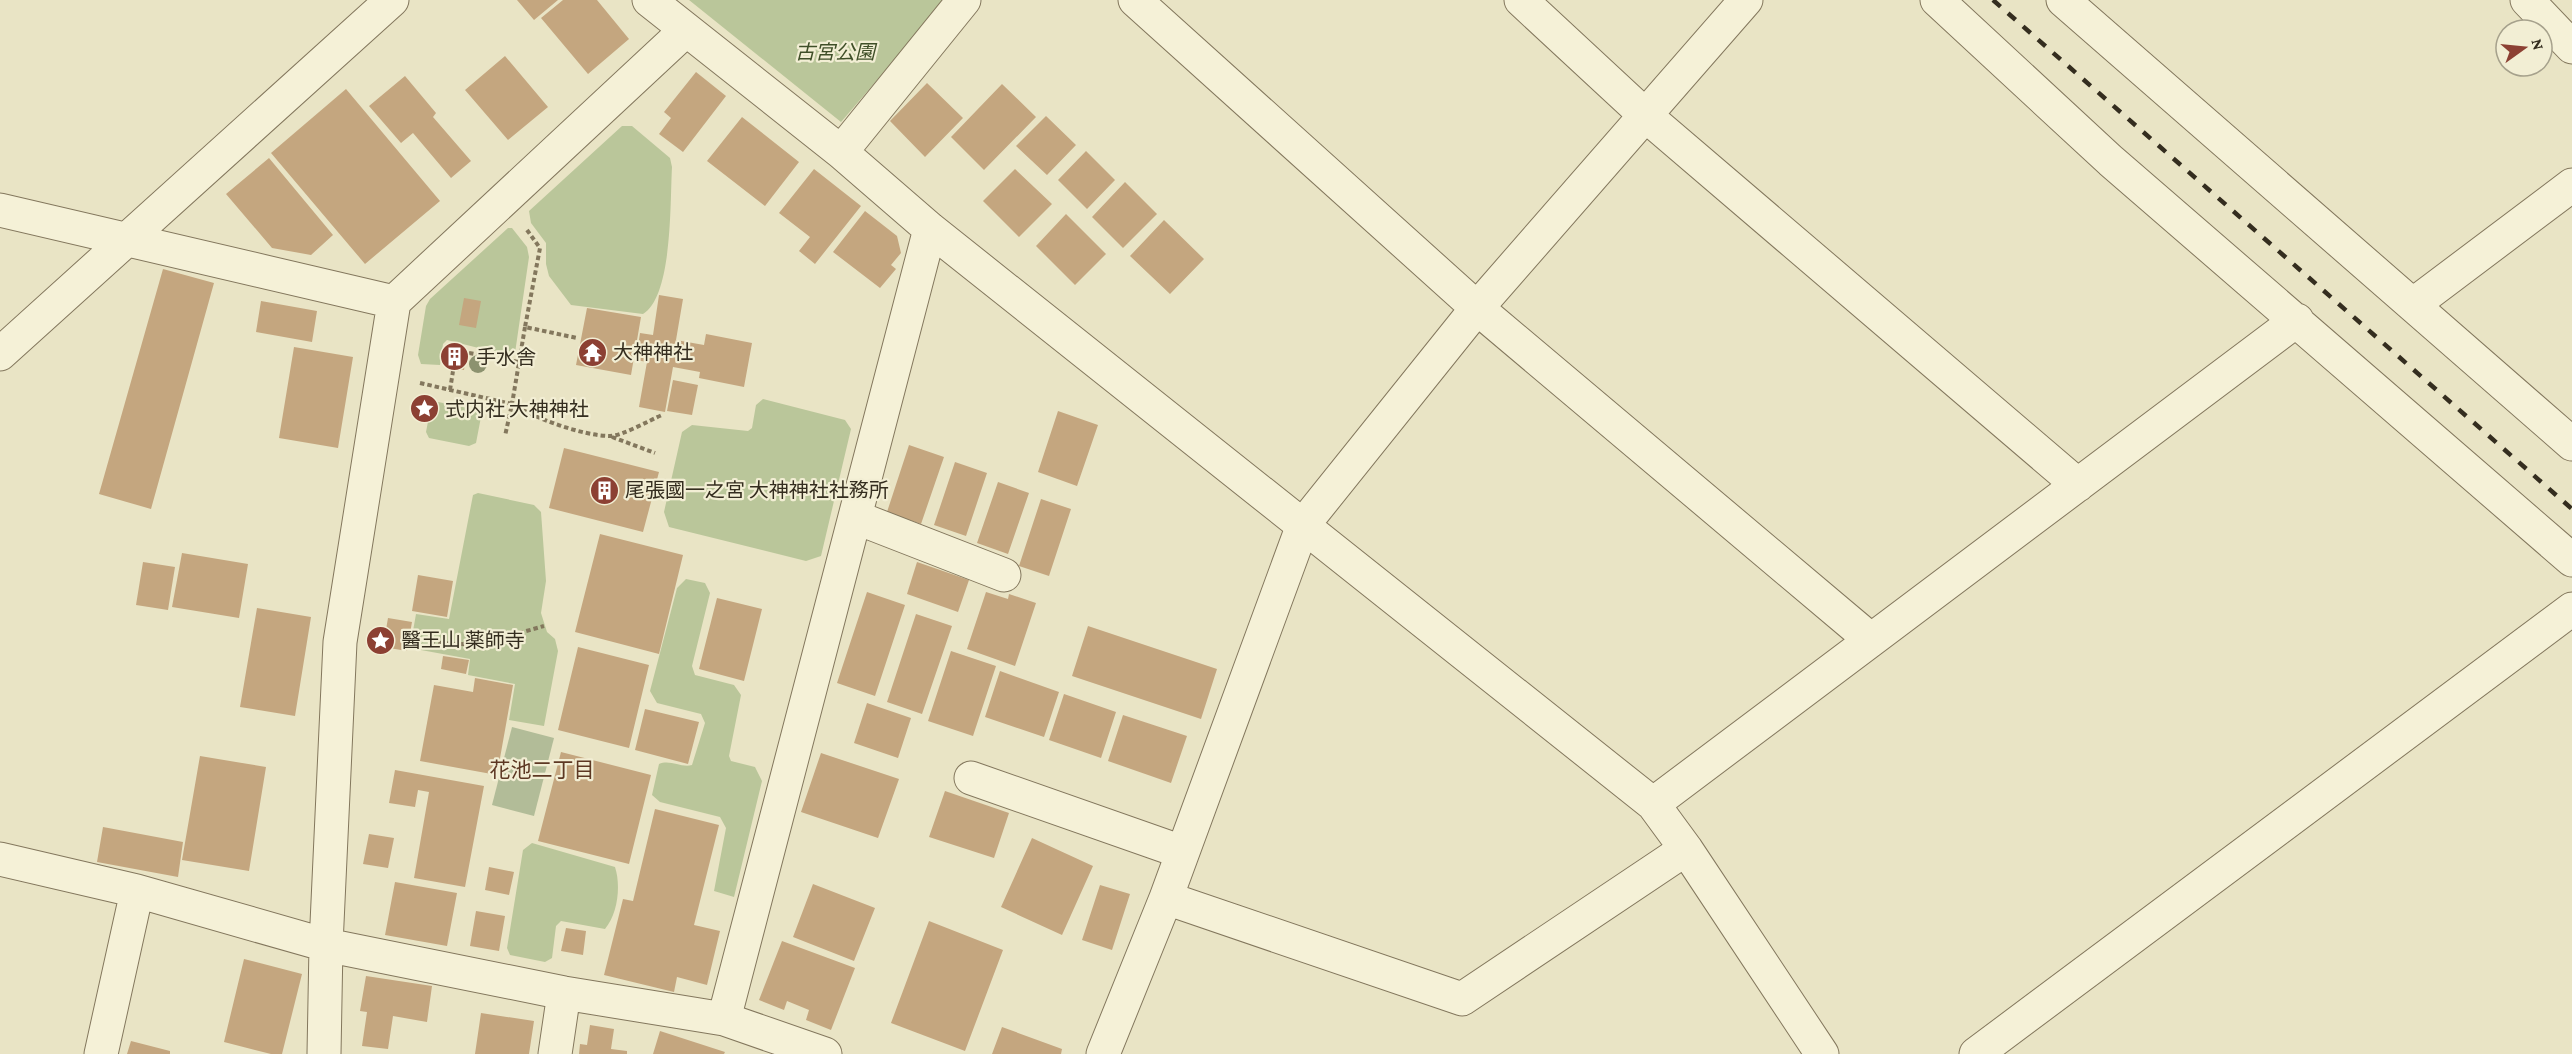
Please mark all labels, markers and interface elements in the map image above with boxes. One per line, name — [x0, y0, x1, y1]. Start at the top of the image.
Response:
north arrow — [2494, 18, 2554, 78]
text: N — [2528, 37, 2548, 52]
park label: 古宮公園 — [795, 41, 878, 63]
temple icon: 大神神社 — [576, 336, 608, 368]
building icon: 手水舎 — [439, 341, 471, 373]
place label: 大神神社 — [613, 341, 693, 363]
place label: 手水舎 — [476, 346, 536, 368]
place icon: 式内社 大神神社 — [408, 393, 440, 425]
place label: 式内社 大神神社 — [445, 398, 589, 420]
building icon: 尾張國一之宮 大神神社社務所 — [588, 474, 620, 506]
place label: 尾張國一之宮 大神神社社務所 — [625, 479, 889, 501]
place icon: 醫王山 薬師寺 — [364, 624, 396, 656]
place label: 醫王山 薬師寺 — [401, 629, 525, 651]
district label: 花池二丁目 — [490, 758, 595, 782]

